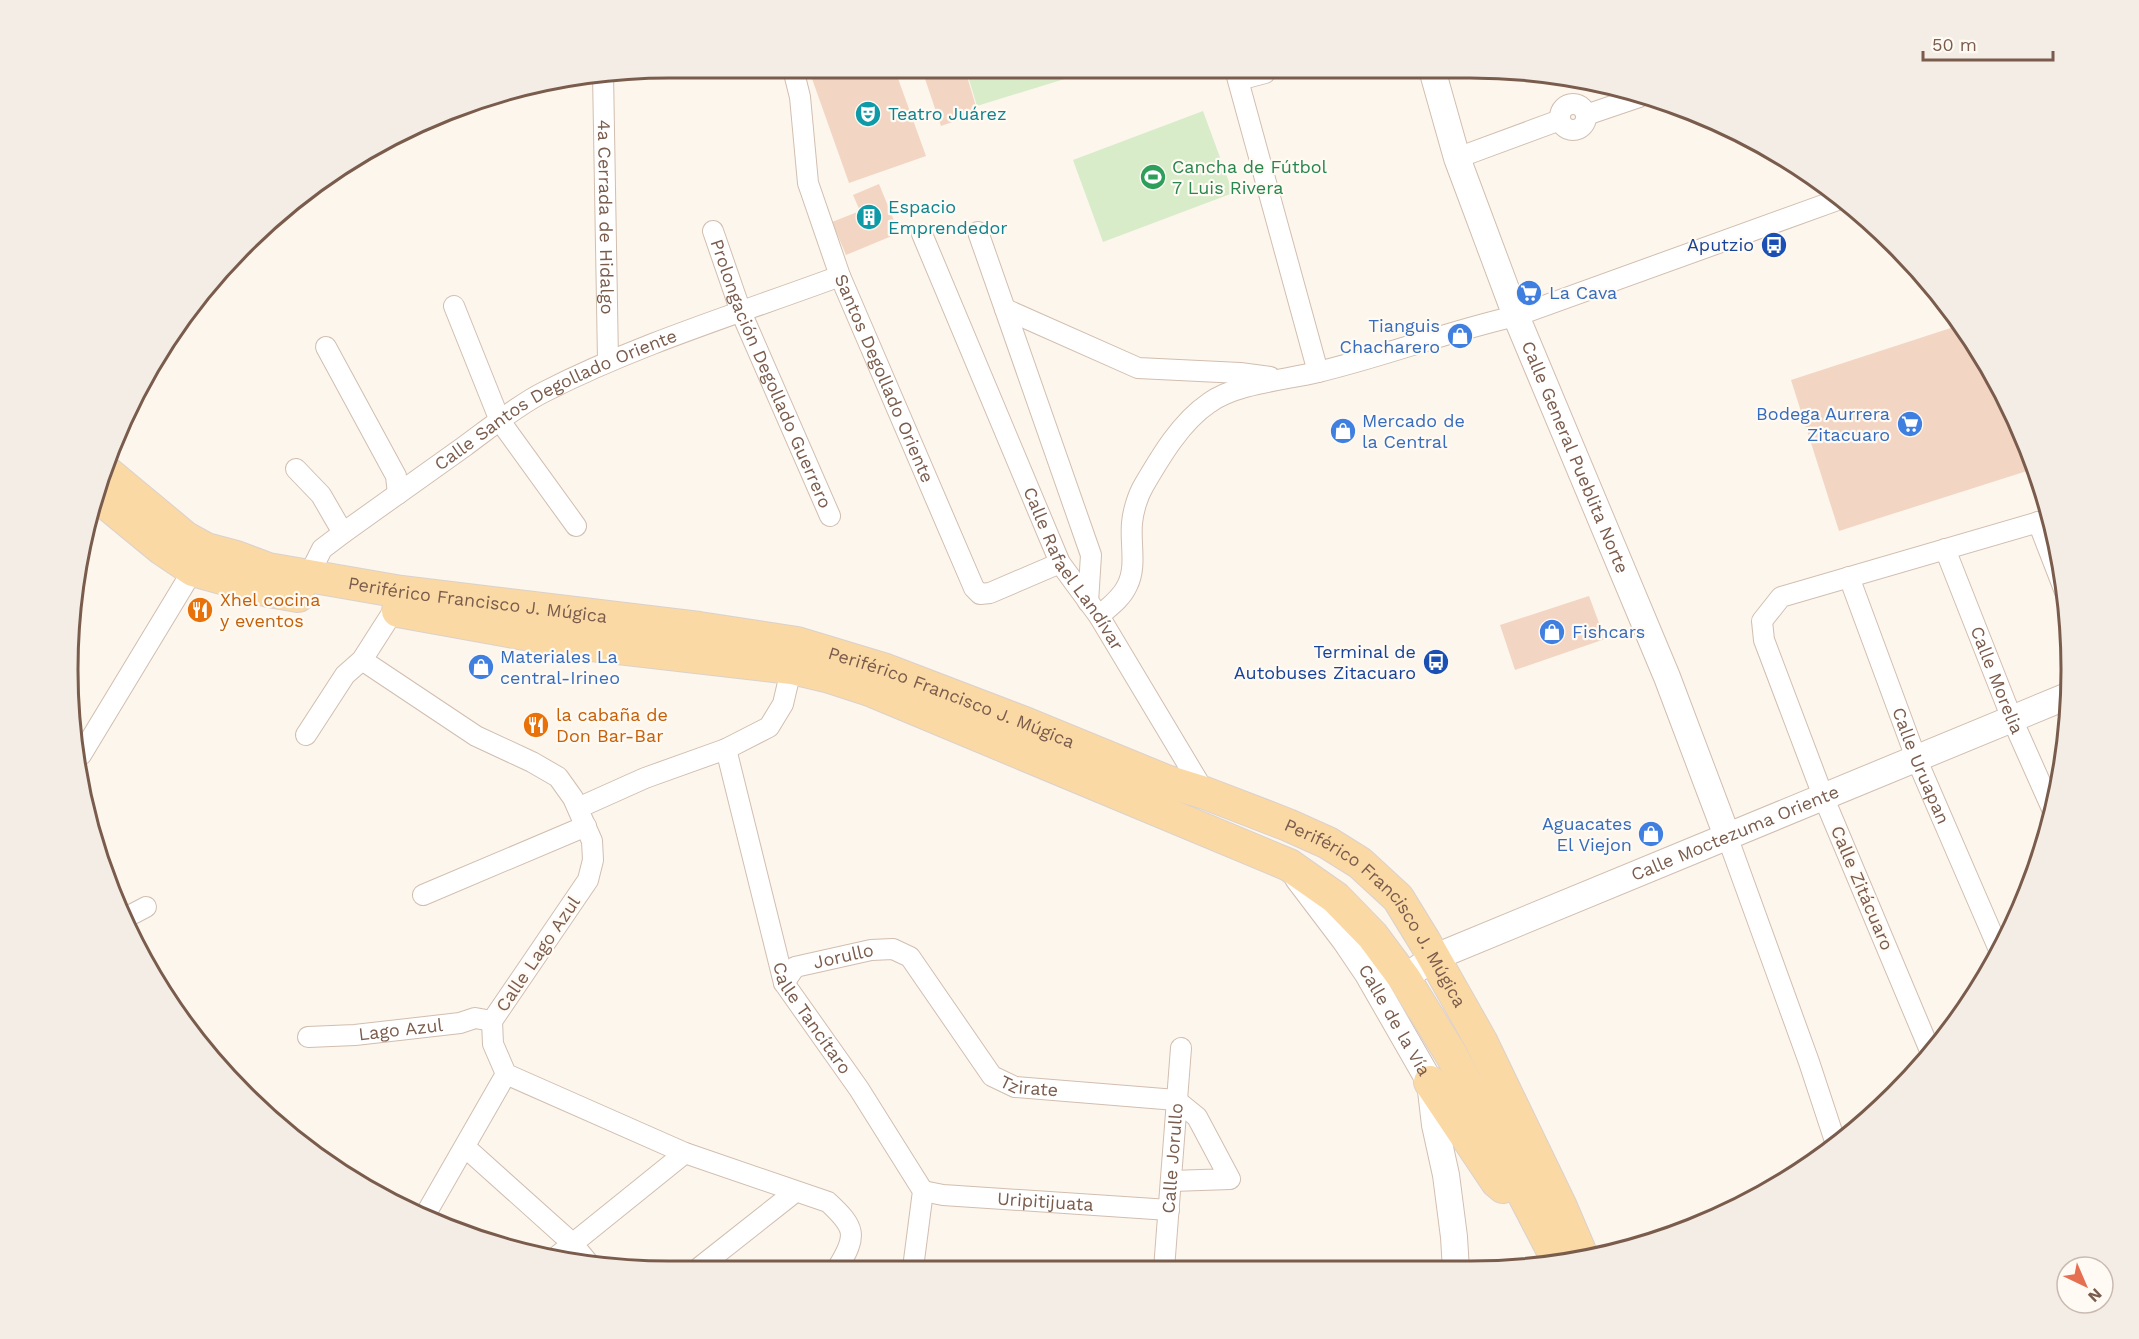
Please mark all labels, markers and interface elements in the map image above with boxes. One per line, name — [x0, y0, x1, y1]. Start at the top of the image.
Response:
scale bar — [1923, 24, 2054, 62]
text: 50 m — [1932, 34, 1977, 55]
theatre icon: Teatro Juárez — [853, 99, 883, 129]
place label: Teatro Juárez — [888, 103, 1007, 124]
street label: 4a Cerrada de Hidalgo — [594, 119, 618, 315]
place label: Cancha de Fútbol 7 Luis Rivera — [1172, 156, 1328, 198]
sports icon: Cancha de Fútbol 7 Luis Rivera — [1138, 162, 1168, 192]
place label: Espacio Emprendedor — [888, 196, 1008, 238]
building icon: Espacio Emprendedor — [854, 202, 884, 232]
bus stop icon: Aputzio — [1759, 230, 1789, 260]
place label: Aputzio — [1687, 234, 1754, 255]
street label: Prolongación Degollado Guerrero — [707, 236, 836, 511]
street label: Santos Degollado Oriente — [830, 271, 938, 486]
supermarket icon: La Cava — [1514, 278, 1544, 308]
place label: La Cava — [1549, 282, 1617, 303]
place label: Tianguis Chacharero — [1340, 315, 1440, 357]
shop icon: Tianguis Chacharero — [1445, 321, 1475, 351]
street label: Calle Santos Degollado Oriente — [430, 325, 680, 474]
street label: Calle General Pueblita Norte — [1518, 338, 1633, 576]
place label: Bodega Aurrera Zitacuaro — [1756, 403, 1890, 445]
supermarket icon: Bodega Aurrera Zitacuaro — [1895, 409, 1925, 439]
place label: Mercado de la Central — [1362, 410, 1465, 452]
shop icon: Mercado de la Central — [1328, 416, 1358, 446]
street label: Calle Rafael Landívar — [1019, 484, 1128, 654]
street label: Periférico Francisco J. Múgica — [346, 572, 608, 627]
place label: Xhel cocina y eventos — [220, 589, 320, 631]
restaurant icon: Xhel cocina y eventos — [185, 595, 215, 625]
shop icon: Fishcars — [1537, 617, 1567, 647]
place label: Fishcars — [1572, 621, 1645, 642]
street label: Calle Morelia — [1966, 623, 2028, 737]
place label: Terminal de Autobuses Zitacuaro — [1234, 641, 1416, 683]
street label: Periférico Francisco J. Múgica — [826, 642, 1078, 752]
place label: Materiales La central-Irineo — [500, 646, 620, 688]
bus stop icon: Terminal de Autobuses Zitacuaro — [1421, 647, 1451, 677]
shop icon: Materiales La central-Irineo — [466, 652, 496, 682]
place label: la cabaña de Don Bar-Bar — [556, 704, 668, 746]
street label: Calle Uruapan — [1888, 704, 1954, 827]
restaurant icon: la cabaña de Don Bar-Bar — [521, 710, 551, 740]
street label: Calle Moctezuma Oriente — [1628, 781, 1842, 885]
place label: Aguacates El Viejon — [1542, 813, 1632, 855]
street label: Periférico Francisco J. Múgica — [1281, 814, 1471, 1011]
shop icon: Aguacates El Viejon — [1636, 819, 1666, 849]
street label: Calle Zitácuaro — [1827, 822, 1898, 953]
street label: Calle Lago Azul — [491, 892, 584, 1016]
street label: Jorullo — [811, 939, 875, 973]
street label: Calle Tancítaro — [769, 960, 856, 1078]
street label: Calle de la Vía — [1354, 960, 1435, 1079]
street label: Lago Azul — [357, 1014, 444, 1045]
street label: Tzirate — [997, 1070, 1059, 1100]
street label: Calle Jorullo — [1157, 1102, 1187, 1214]
street label: Uripitijuata — [996, 1188, 1094, 1215]
north arrow — [2055, 1255, 2115, 1315]
text: N — [2084, 1284, 2106, 1306]

